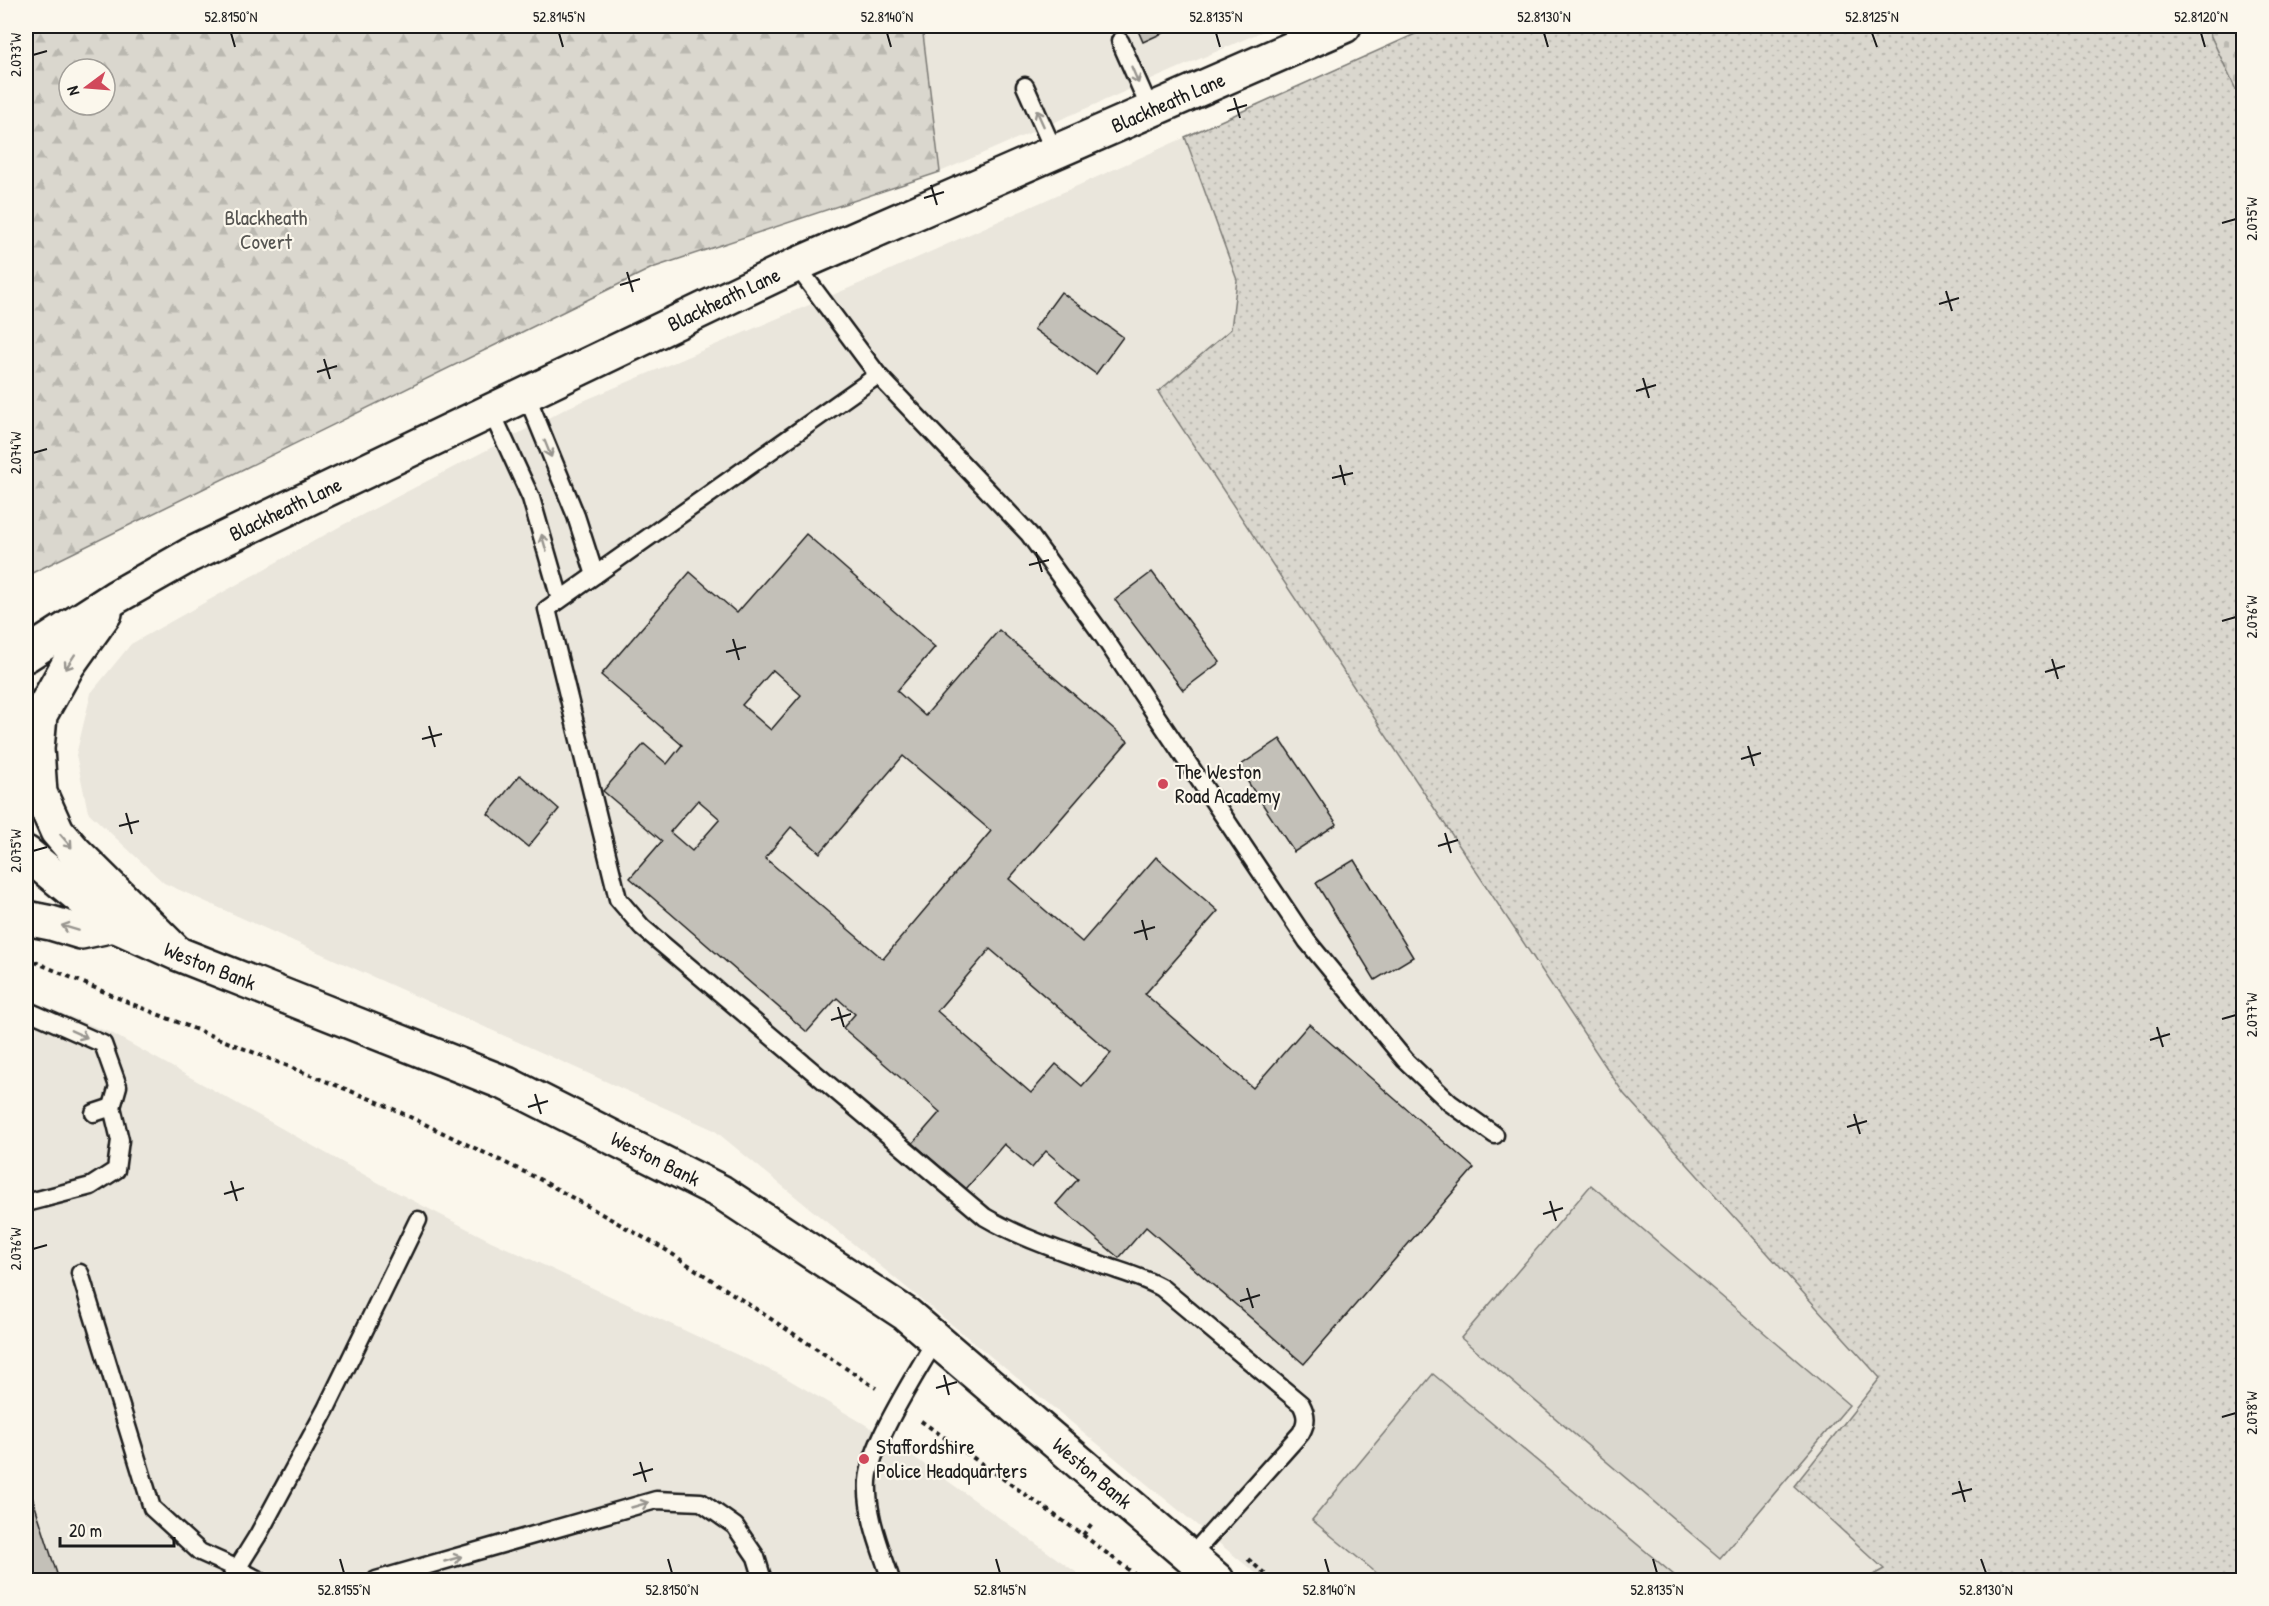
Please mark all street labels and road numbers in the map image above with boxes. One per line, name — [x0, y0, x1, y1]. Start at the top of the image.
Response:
street label: Blackheath Lane — [1106, 65, 1229, 140]
street label: Blackheath Lane — [663, 260, 785, 338]
street label: Blackheath Lane — [224, 470, 346, 548]
street label: Weston Bank — [159, 934, 260, 997]
street label: Weston Bank — [606, 1124, 706, 1193]
street label: Weston Bank — [1046, 1430, 1139, 1515]

